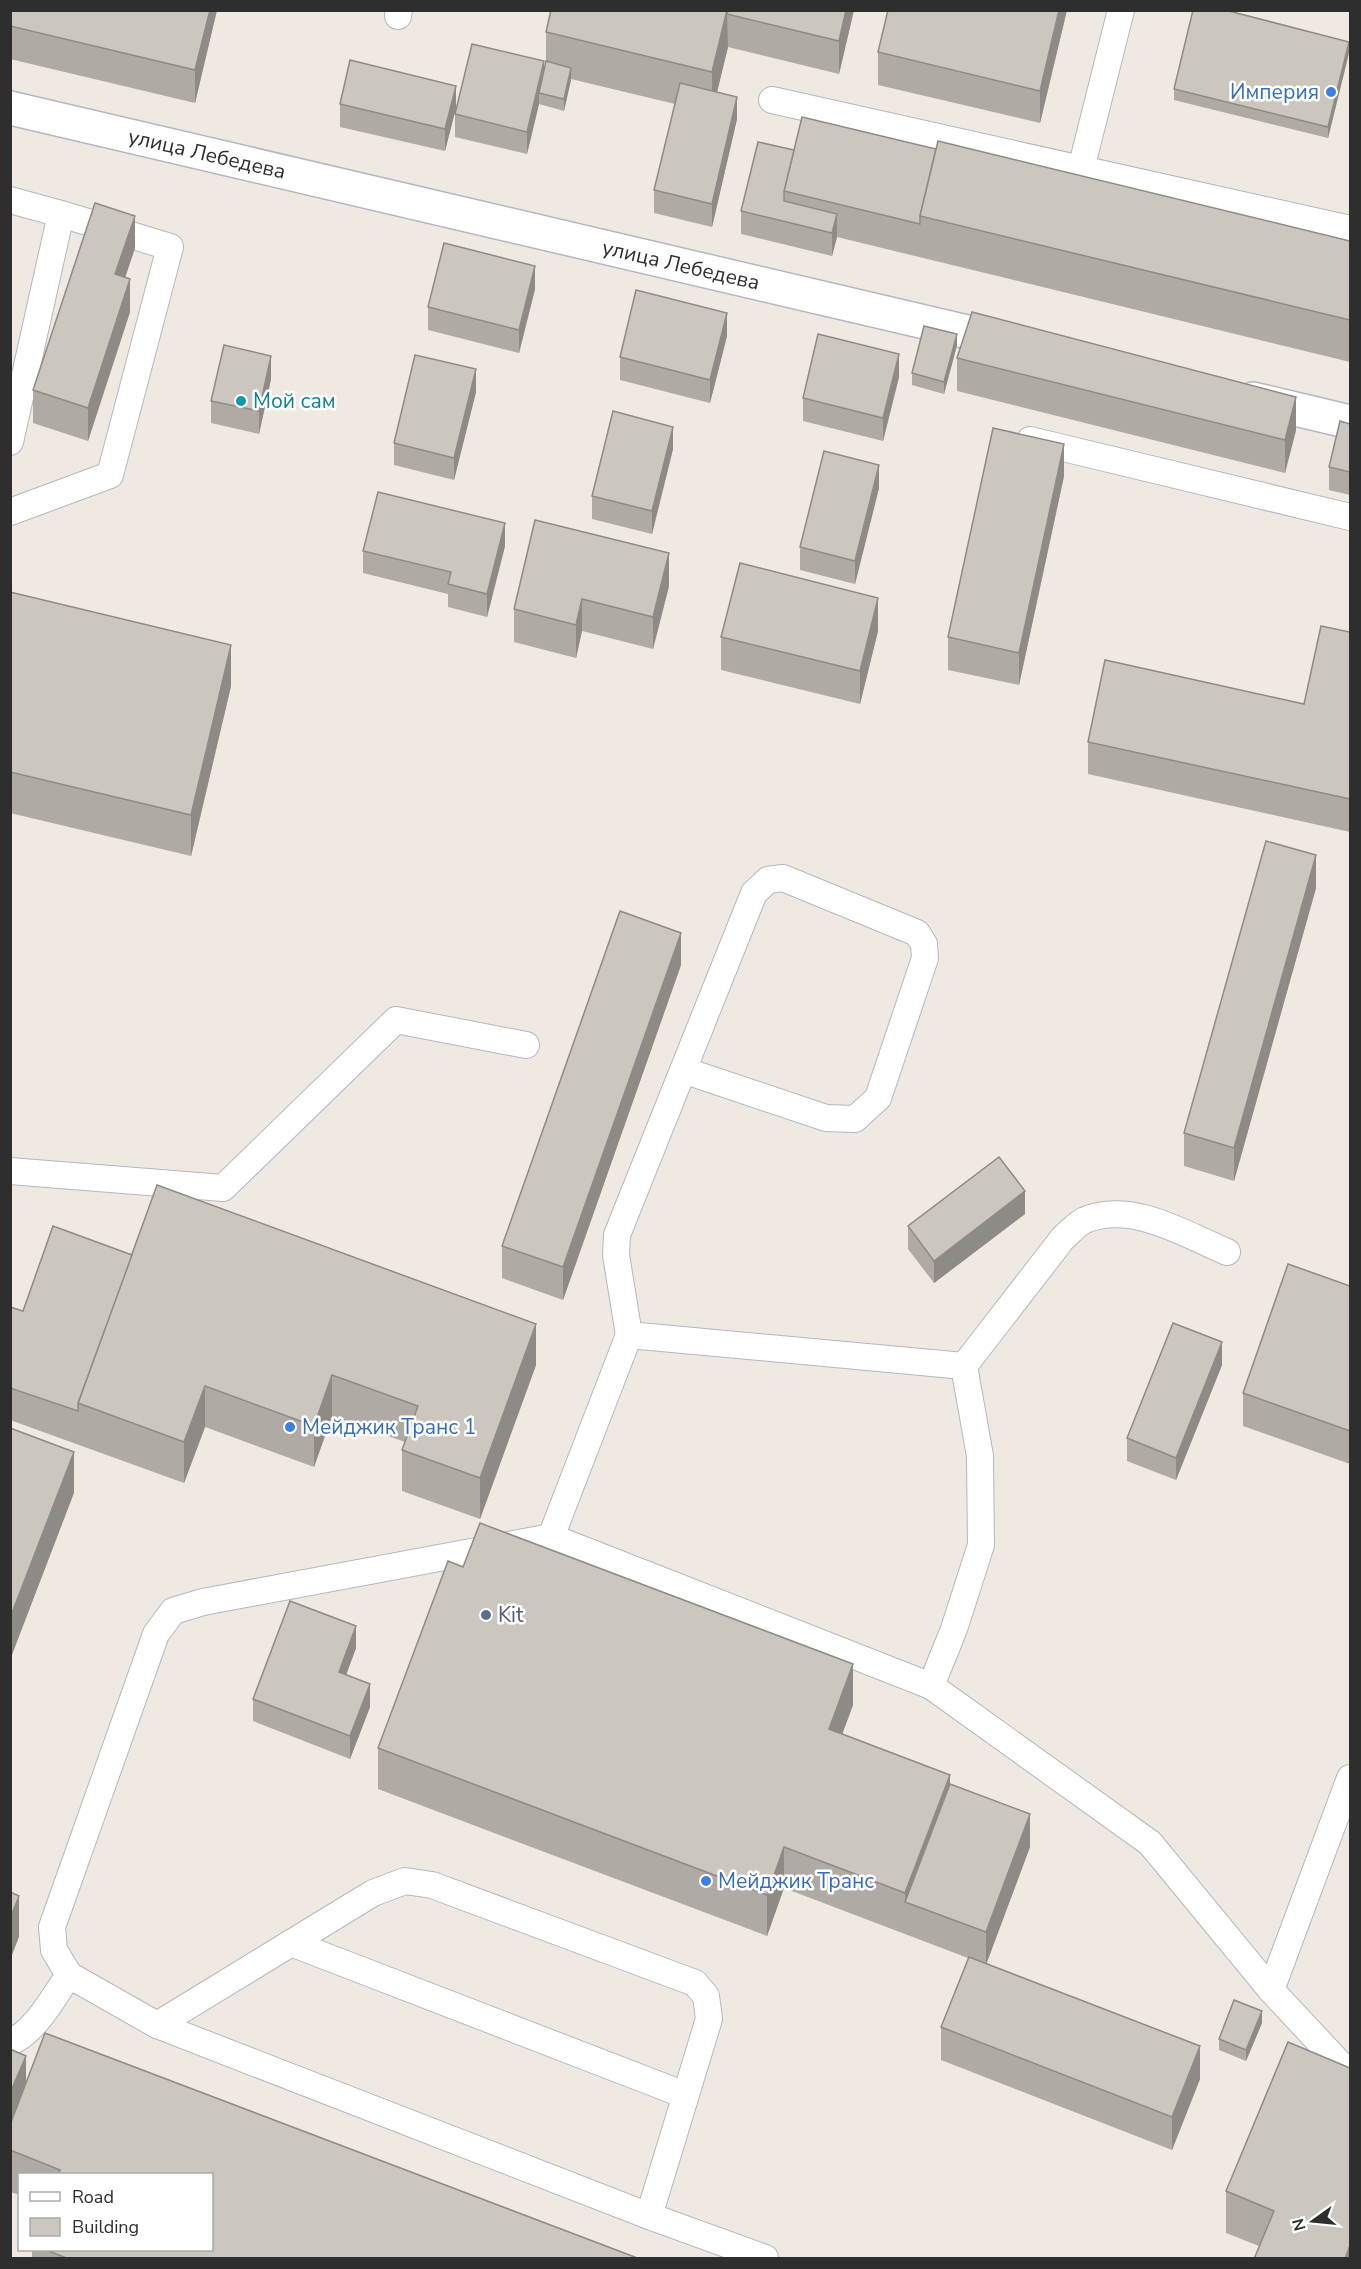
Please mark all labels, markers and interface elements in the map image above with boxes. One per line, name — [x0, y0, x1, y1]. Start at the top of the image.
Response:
place label: Империя — [1230, 78, 1319, 106]
marker: Империя — [1324, 85, 1338, 99]
street label: улица Лебедева — [126, 122, 288, 186]
street label: улица Лебедева — [600, 233, 762, 297]
place label: Мой сам — [253, 387, 336, 415]
marker: Мой сам — [234, 394, 248, 408]
place label: Мейджик Транс 1 — [302, 1413, 476, 1441]
marker: Мейджик Транс 1 — [283, 1420, 297, 1434]
place label: Kit — [498, 1601, 524, 1629]
marker: Kit — [479, 1608, 493, 1622]
place label: Мейджик Транс — [718, 1867, 874, 1895]
marker: Мейджик Транс — [699, 1874, 713, 1888]
legend — [18, 2173, 213, 2251]
text: Road — [72, 2185, 114, 2209]
north arrow — [1283, 2191, 1343, 2251]
text: Building — [72, 2215, 139, 2239]
text: N — [1287, 2216, 1312, 2233]

